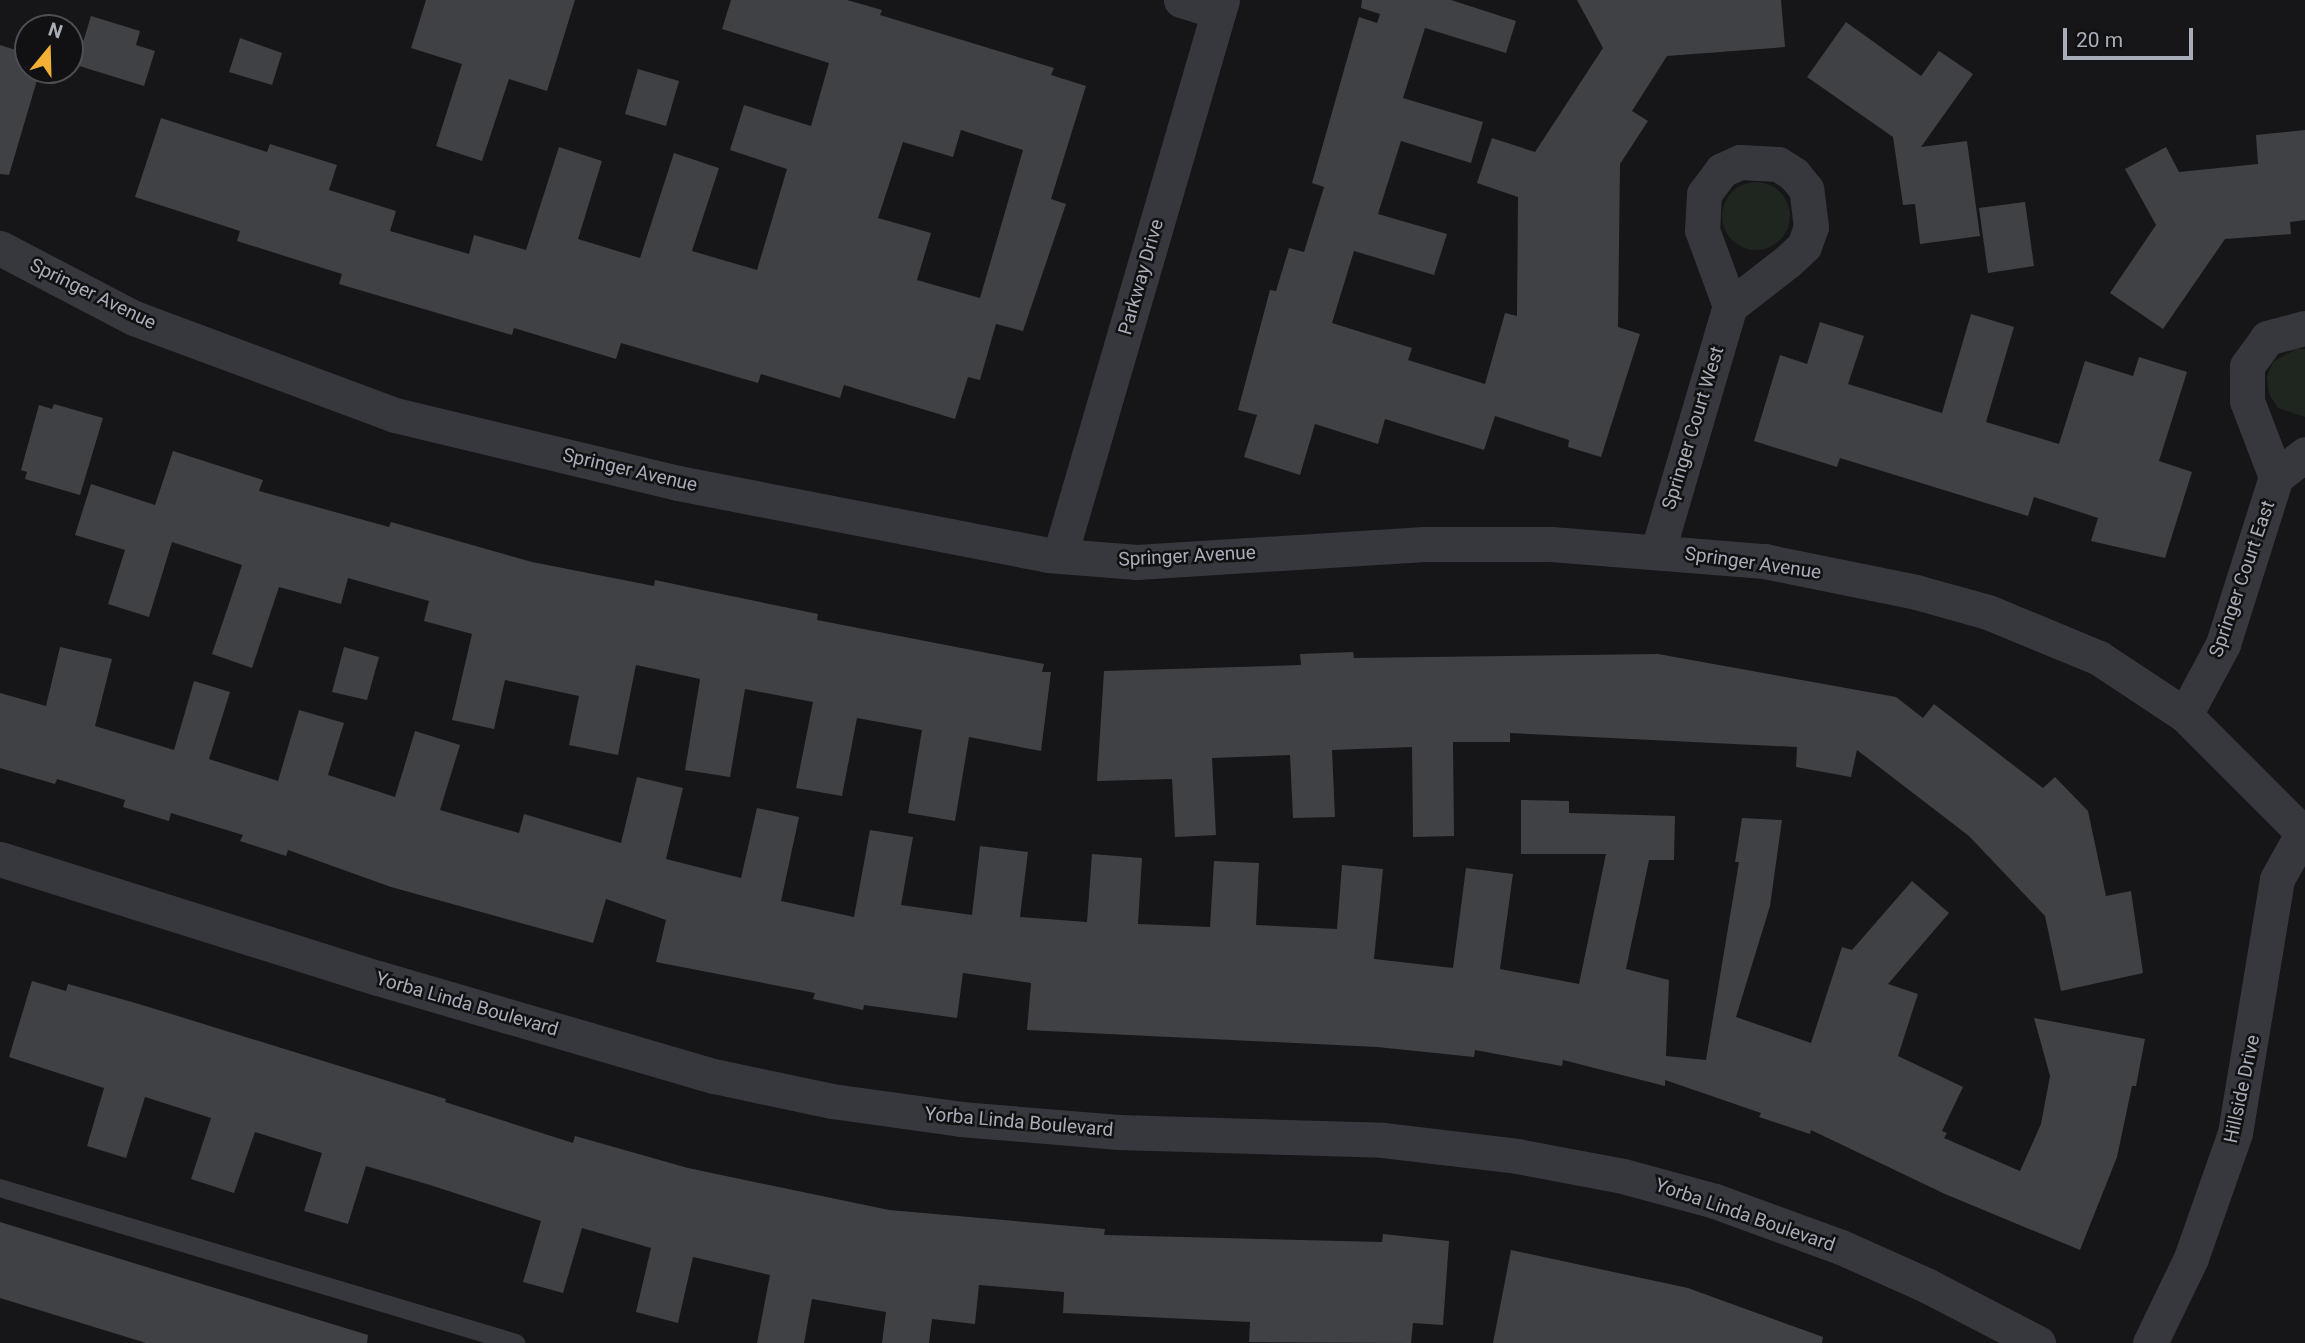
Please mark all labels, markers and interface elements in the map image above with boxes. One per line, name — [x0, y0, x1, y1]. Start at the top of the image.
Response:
north arrow — [14, 14, 84, 84]
scale bar — [2067, 14, 2196, 58]
text: N — [45, 18, 65, 44]
text: 20 m — [2076, 28, 2123, 52]
street label: Parkway Drive — [1114, 217, 1168, 337]
street label: Springer Avenue — [26, 254, 160, 334]
street label: Springer Court West — [1657, 344, 1729, 512]
street label: Springer Avenue — [560, 443, 700, 497]
street label: Springer Court East — [2205, 498, 2279, 660]
street label: Springer Avenue — [1118, 541, 1256, 571]
street label: Springer Avenue — [1683, 542, 1823, 584]
street label: Yorba Linda Boulevard — [373, 967, 561, 1041]
street label: Hillside Drive — [2219, 1033, 2265, 1145]
street label: Yorba Linda Boulevard — [924, 1102, 1114, 1142]
street label: Yorba Linda Boulevard — [1652, 1173, 1838, 1257]

